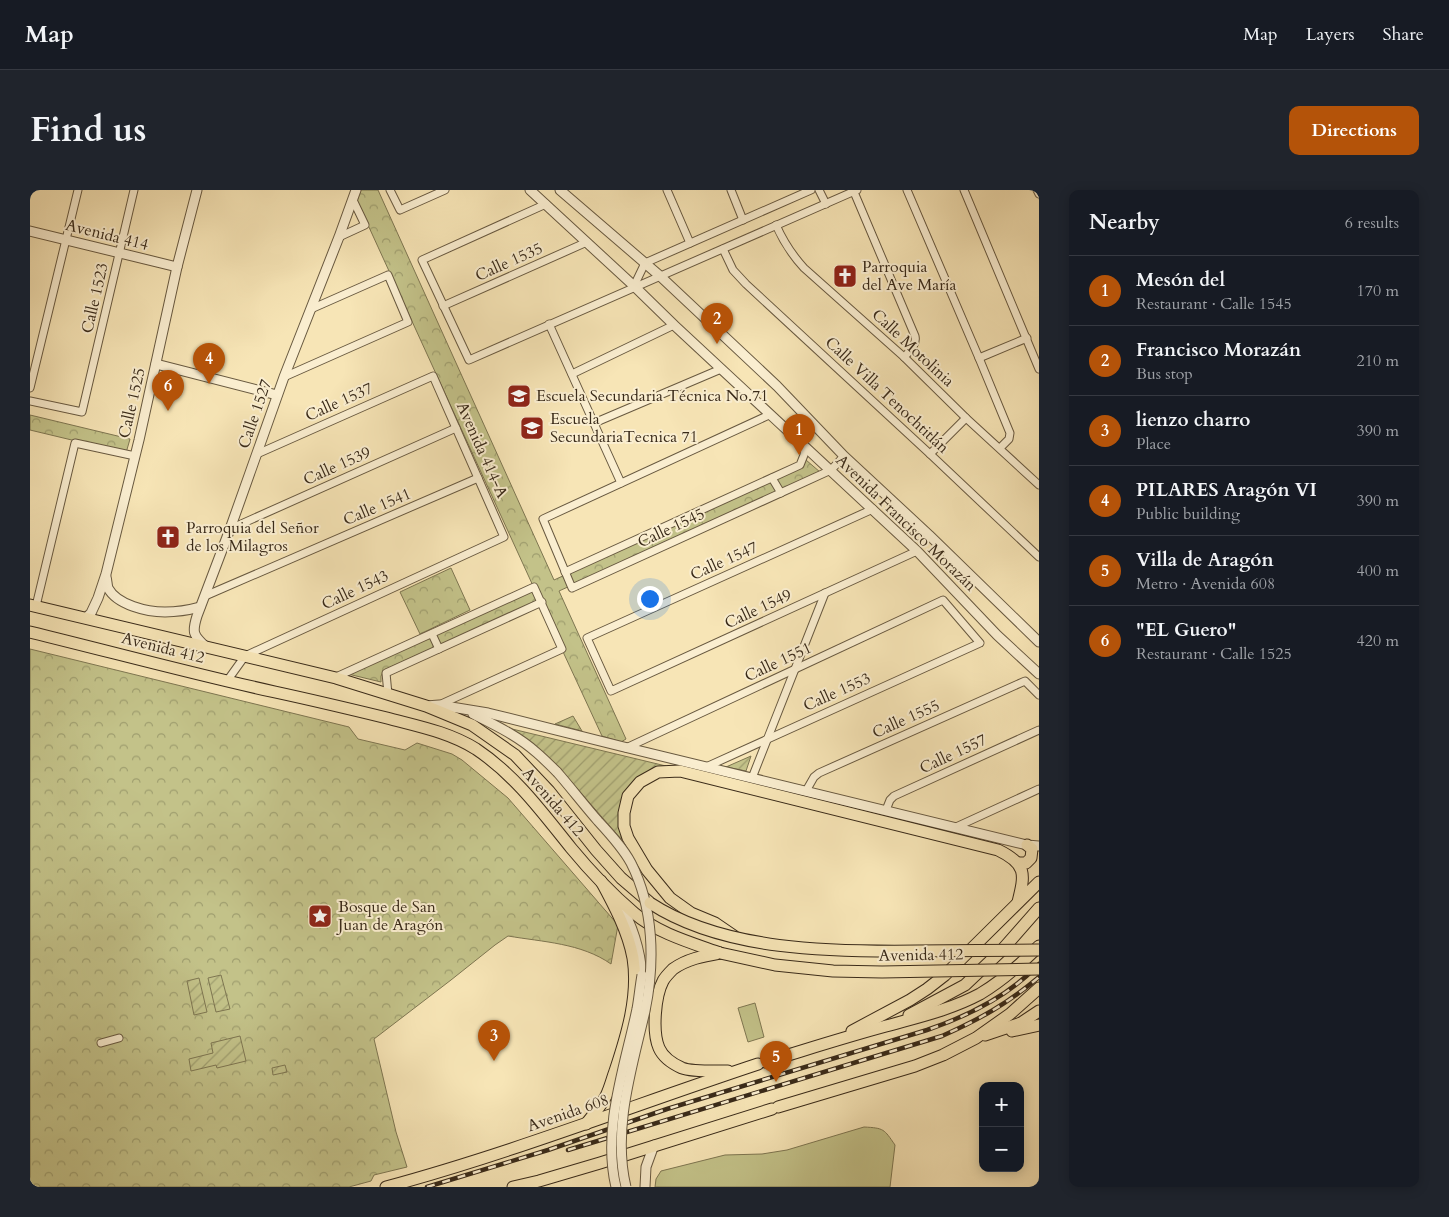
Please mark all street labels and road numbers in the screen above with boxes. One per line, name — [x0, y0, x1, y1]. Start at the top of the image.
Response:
street label: Avenida 414 — [63, 214, 151, 256]
street label: Calle 1535 — [472, 237, 546, 287]
street label: Calle 1523 — [76, 261, 114, 335]
street label: Calle Motolinia — [867, 304, 959, 392]
street label: Calle Villa Tenochtitlán — [820, 332, 954, 458]
street label: Calle 1525 — [113, 366, 151, 440]
street label: Calle 1527 — [233, 377, 277, 451]
street label: Calle 1537 — [302, 377, 376, 427]
street label: Avenida 414-A — [451, 398, 513, 502]
street label: Calle 1539 — [300, 441, 374, 491]
street label: Avenida Francisco Morazán — [831, 450, 981, 596]
street label: Calle 1541 — [340, 483, 414, 531]
street label: Calle 1545 — [634, 503, 708, 553]
street label: Calle 1547 — [687, 536, 761, 586]
street label: Calle 1543 — [318, 565, 392, 615]
street label: Calle 1549 — [721, 584, 795, 634]
street label: Avenida 412 — [119, 627, 207, 669]
street label: Calle 1551 — [741, 637, 815, 687]
street label: Calle 1553 — [800, 667, 874, 717]
street label: Calle 1555 — [869, 694, 943, 744]
street label: Calle 1557 — [916, 729, 990, 779]
street label: Avenida 412 — [517, 763, 589, 841]
street label: Avenida 412 — [878, 943, 964, 967]
street label: Avenida 608 — [524, 1089, 612, 1137]

